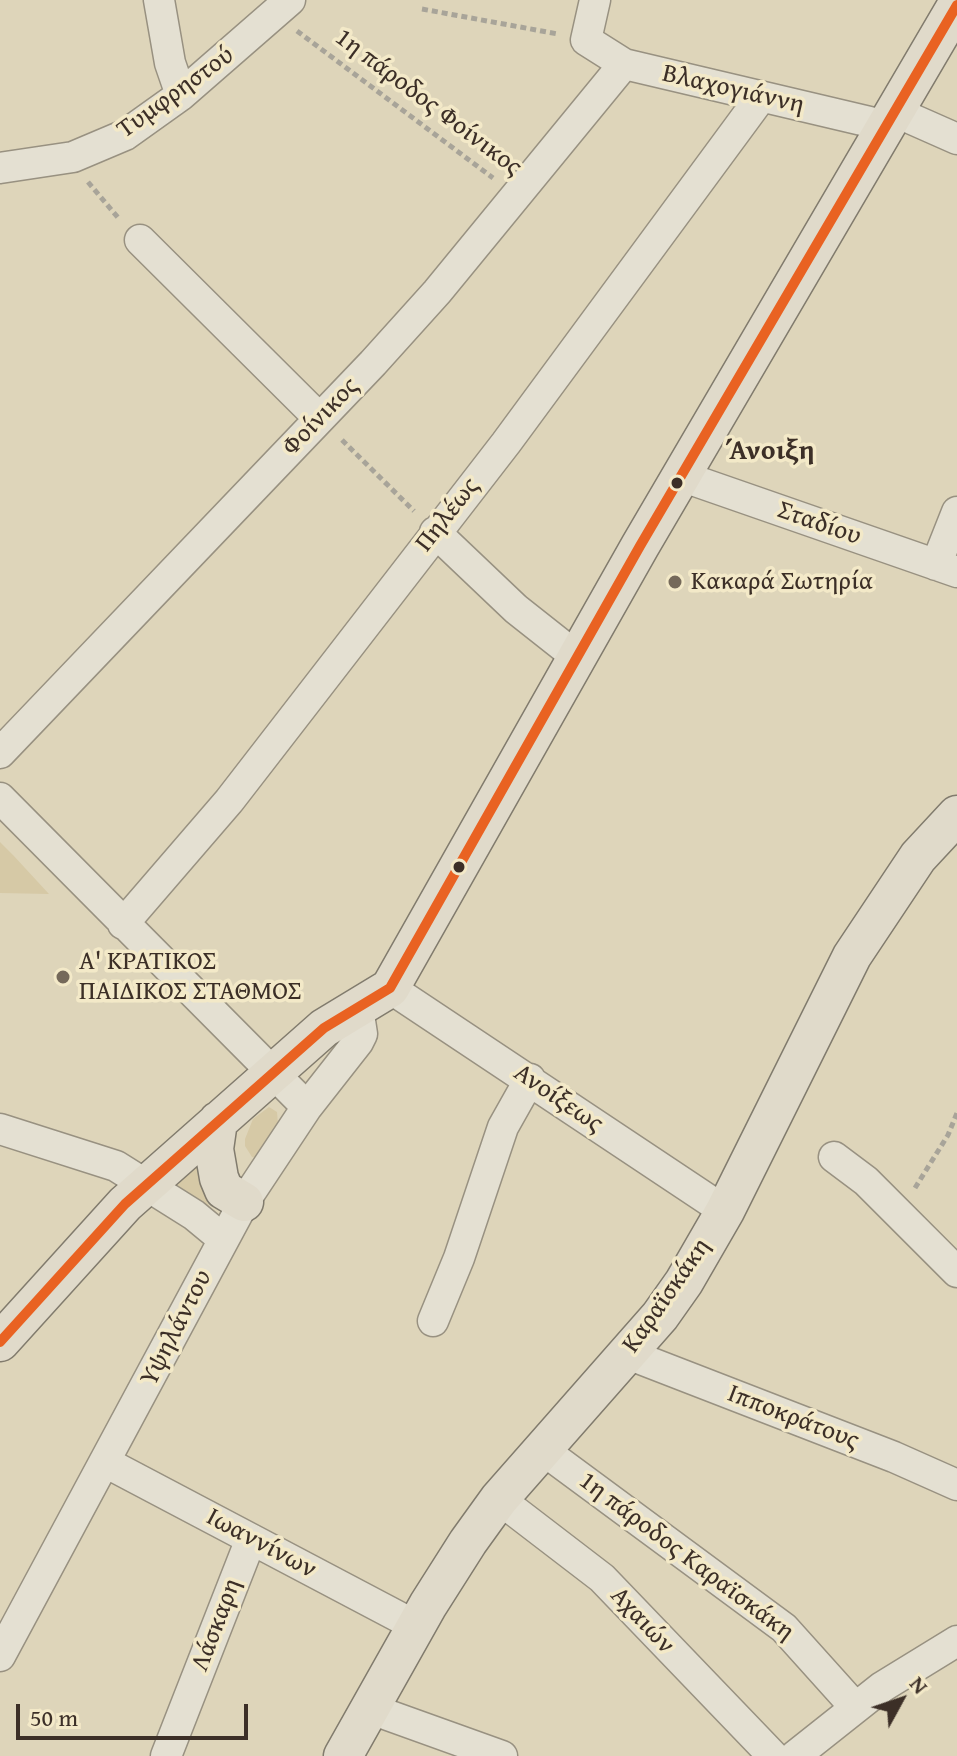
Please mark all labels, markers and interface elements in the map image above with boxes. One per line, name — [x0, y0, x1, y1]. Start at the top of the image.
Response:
street label: 1η πάροδος Φοίνικος — [328, 23, 528, 183]
street label: Τυμφρηστού — [111, 40, 241, 146]
street label: Βλαχογιάννη — [659, 59, 807, 121]
street label: Φοίνικος — [276, 371, 366, 463]
district label: Άνοιξη — [725, 435, 815, 469]
street label: Πηλέως — [409, 472, 487, 558]
unlabelled marker — [669, 475, 685, 491]
street label: Σταδίου — [773, 495, 865, 553]
place label: Κακαρά Σωτηρία — [691, 566, 873, 598]
marker: Κακαρά Σωτηρία — [666, 573, 684, 591]
unlabelled marker — [451, 859, 467, 875]
place label: Α' ΚΡΑΤΙΚΟΣ ΠΑΙΔΙΚΟΣ ΣΤΑΘΜΟΣ — [79, 946, 301, 1008]
marker: Α' ΚΡΑΤΙΚΟΣ ΠΑΙΔΙΚΟΣ ΣΤΑΘΜΟΣ — [54, 968, 72, 986]
street label: Ανοίξεως — [507, 1058, 609, 1140]
street label: Καραϊσκάκη — [616, 1233, 718, 1359]
street label: Υψηλάντου — [135, 1265, 219, 1391]
street label: Ιπποκράτους — [723, 1379, 863, 1457]
street label: 1η πάροδος Καραϊσκάκη — [572, 1466, 800, 1648]
street label: Ιωαννίνων — [200, 1502, 322, 1586]
street label: Λάσκαρη — [185, 1574, 249, 1676]
street label: Αχαιών — [603, 1581, 681, 1661]
north arrow — [861, 1660, 941, 1740]
text: N — [902, 1669, 936, 1700]
scale bar — [20, 1688, 252, 1738]
text: 50 m — [30, 1700, 78, 1735]

